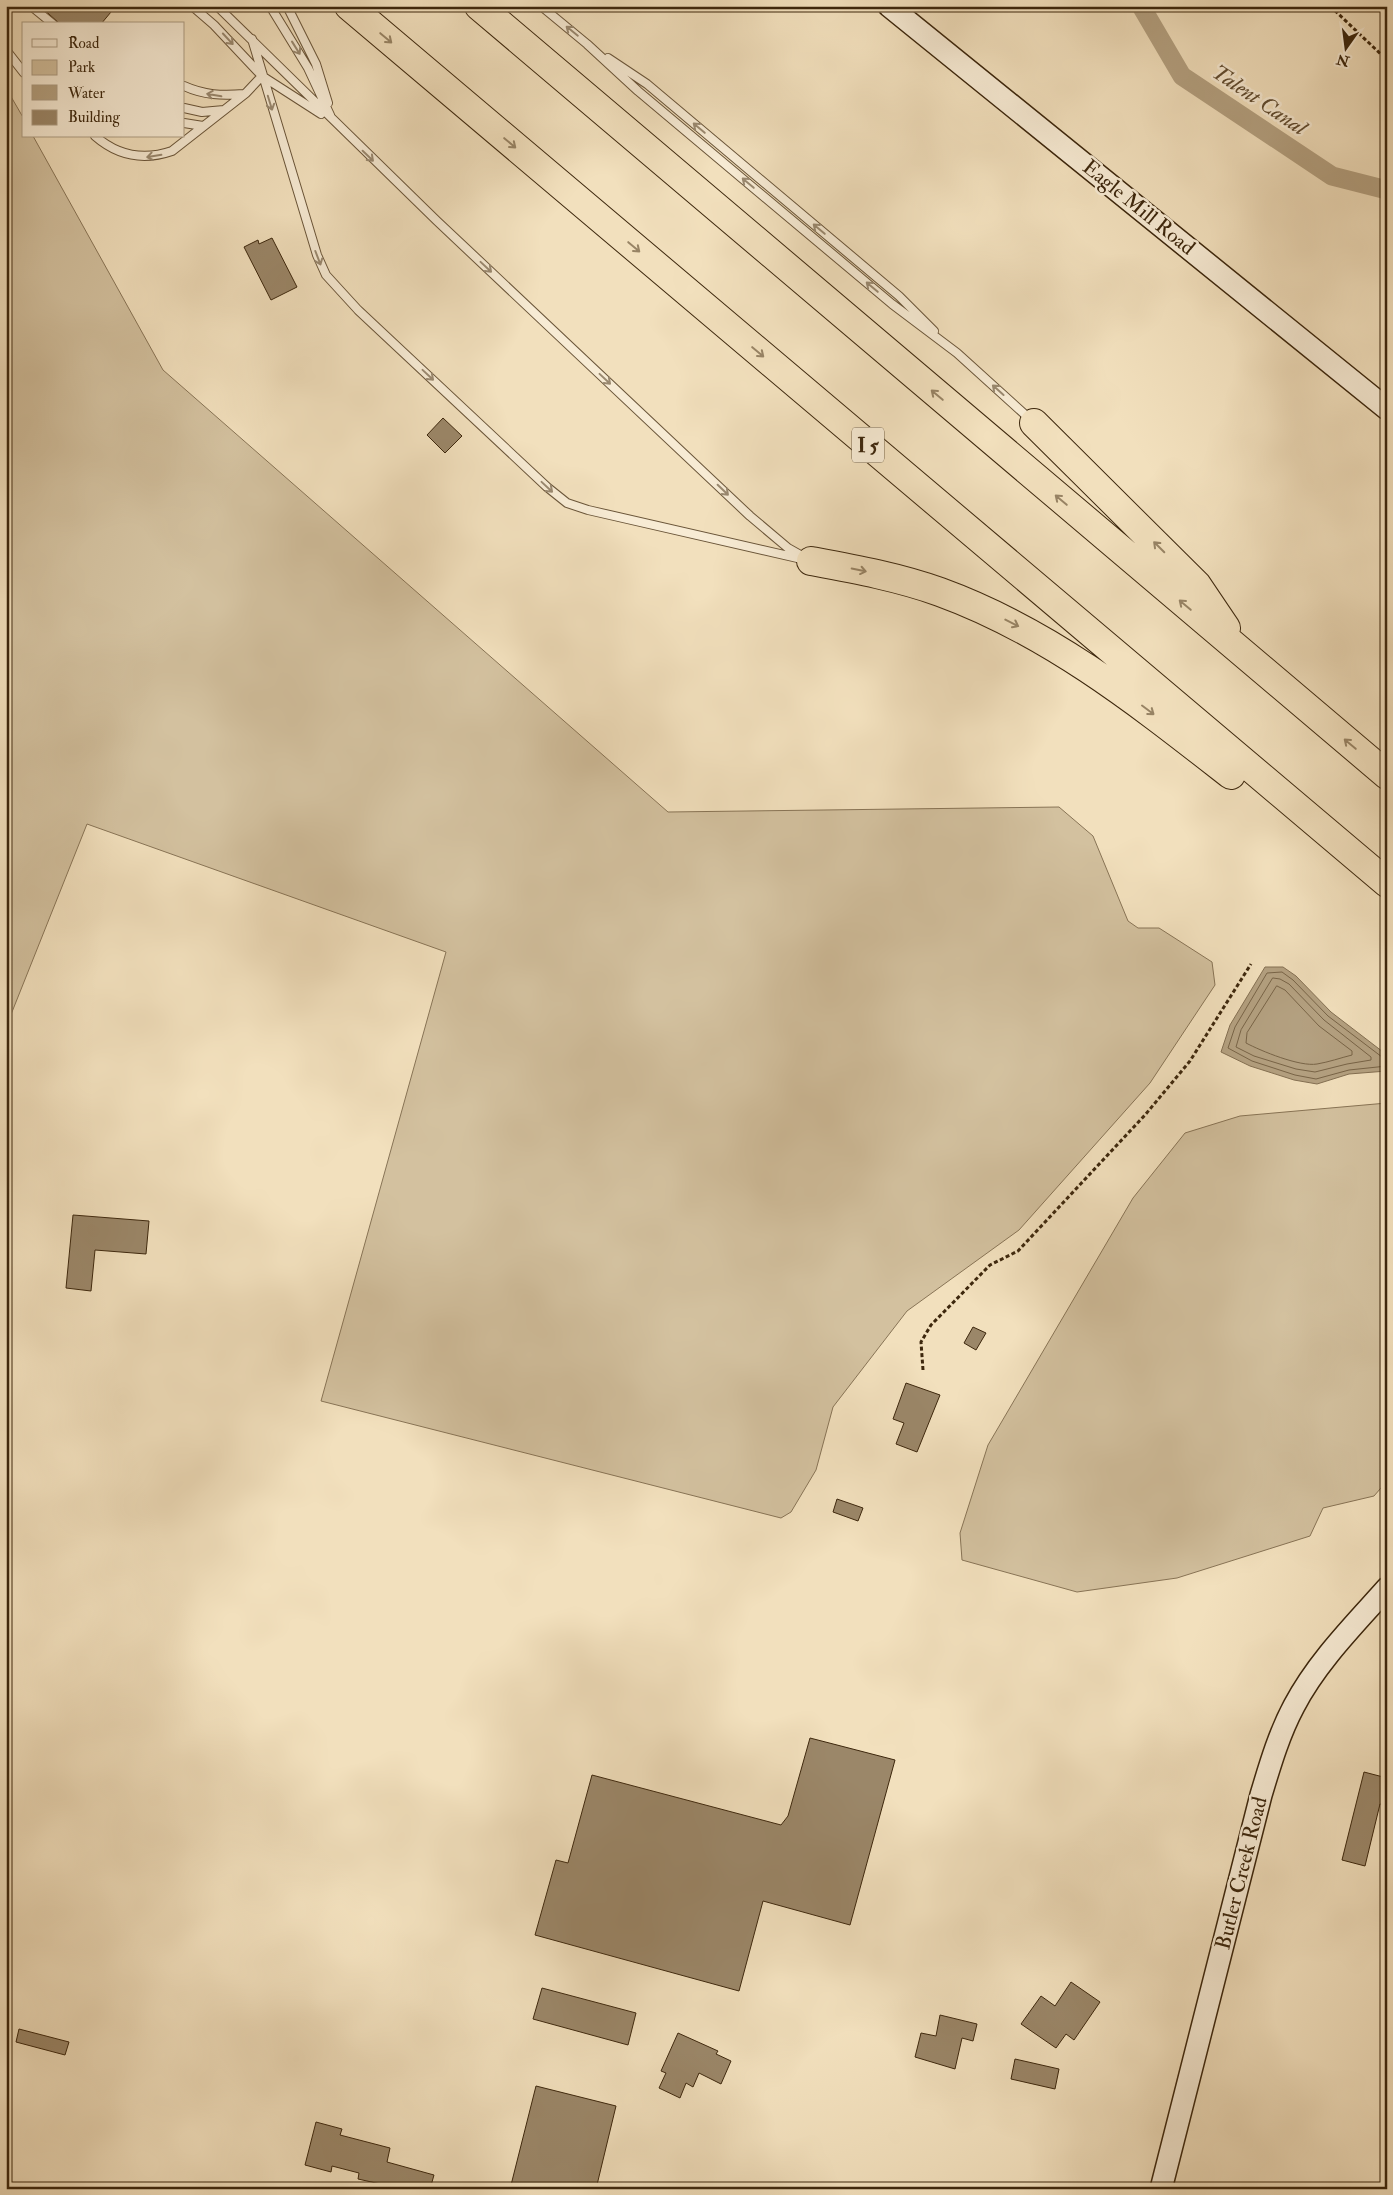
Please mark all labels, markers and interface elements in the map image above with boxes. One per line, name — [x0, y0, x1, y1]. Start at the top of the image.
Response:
legend — [22, 22, 185, 138]
north arrow — [1320, 22, 1370, 72]
one-way arrow — [566, 26, 579, 37]
one-way arrow — [379, 32, 392, 43]
one-way arrow — [222, 33, 234, 46]
text: Road — [68, 34, 100, 53]
one-way arrow — [291, 40, 301, 54]
text: N — [1334, 50, 1352, 70]
text: Park — [68, 58, 95, 77]
water label: Talent Canal — [1207, 58, 1314, 143]
text: Water — [67, 84, 105, 103]
one-way arrow — [207, 89, 223, 99]
one-way arrow — [266, 94, 276, 110]
text: Building — [68, 108, 120, 127]
one-way arrow — [693, 123, 706, 134]
one-way arrow — [503, 137, 516, 148]
one-way arrow — [362, 149, 374, 161]
one-way arrow — [147, 151, 163, 161]
street label: Eagle Mill Road — [1077, 154, 1201, 262]
one-way arrow — [741, 178, 754, 189]
one-way arrow — [813, 224, 826, 235]
one-way arrow — [628, 242, 641, 253]
one-way arrow — [314, 250, 323, 265]
one-way arrow — [480, 261, 493, 273]
one-way arrow — [866, 282, 879, 293]
one-way arrow — [752, 347, 765, 358]
one-way arrow — [422, 369, 435, 381]
one-way arrow — [598, 373, 611, 385]
one-way arrow — [992, 384, 1005, 396]
one-way arrow — [931, 389, 944, 400]
road number: I 5 — [852, 428, 884, 462]
one-way arrow — [540, 481, 553, 493]
one-way arrow — [716, 484, 729, 496]
one-way arrow — [1055, 494, 1068, 505]
one-way arrow — [1153, 541, 1166, 553]
one-way arrow — [850, 566, 866, 575]
one-way arrow — [1179, 599, 1192, 611]
one-way arrow — [1004, 619, 1019, 628]
one-way arrow — [1141, 705, 1154, 716]
one-way arrow — [1343, 738, 1356, 749]
street label: Butler Creek Road — [1209, 1793, 1274, 1952]

